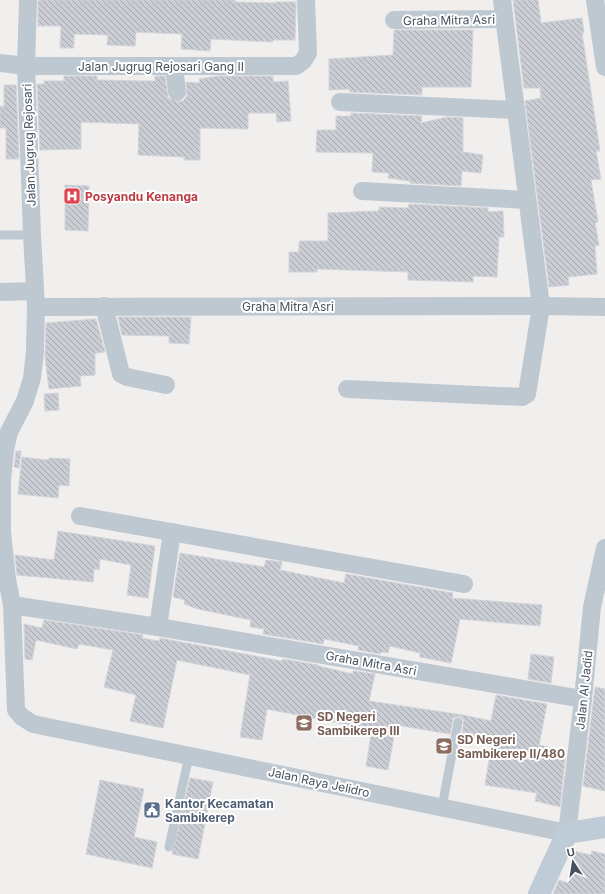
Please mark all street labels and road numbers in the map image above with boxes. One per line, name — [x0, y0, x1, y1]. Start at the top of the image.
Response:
street label: Graha Mitra Asri — [403, 12, 495, 28]
street label: Jalan Jugrug Rejosari Gang II — [78, 59, 244, 74]
street label: Jalan Jugrug Rejosari — [19, 83, 39, 207]
street label: Graha Mitra Asri — [242, 299, 334, 314]
street label: Graha Mitra Asri — [324, 648, 418, 678]
street label: Jalan Al Jadid — [572, 650, 596, 730]
street label: Jalan Raya Jelidro — [267, 764, 371, 800]

